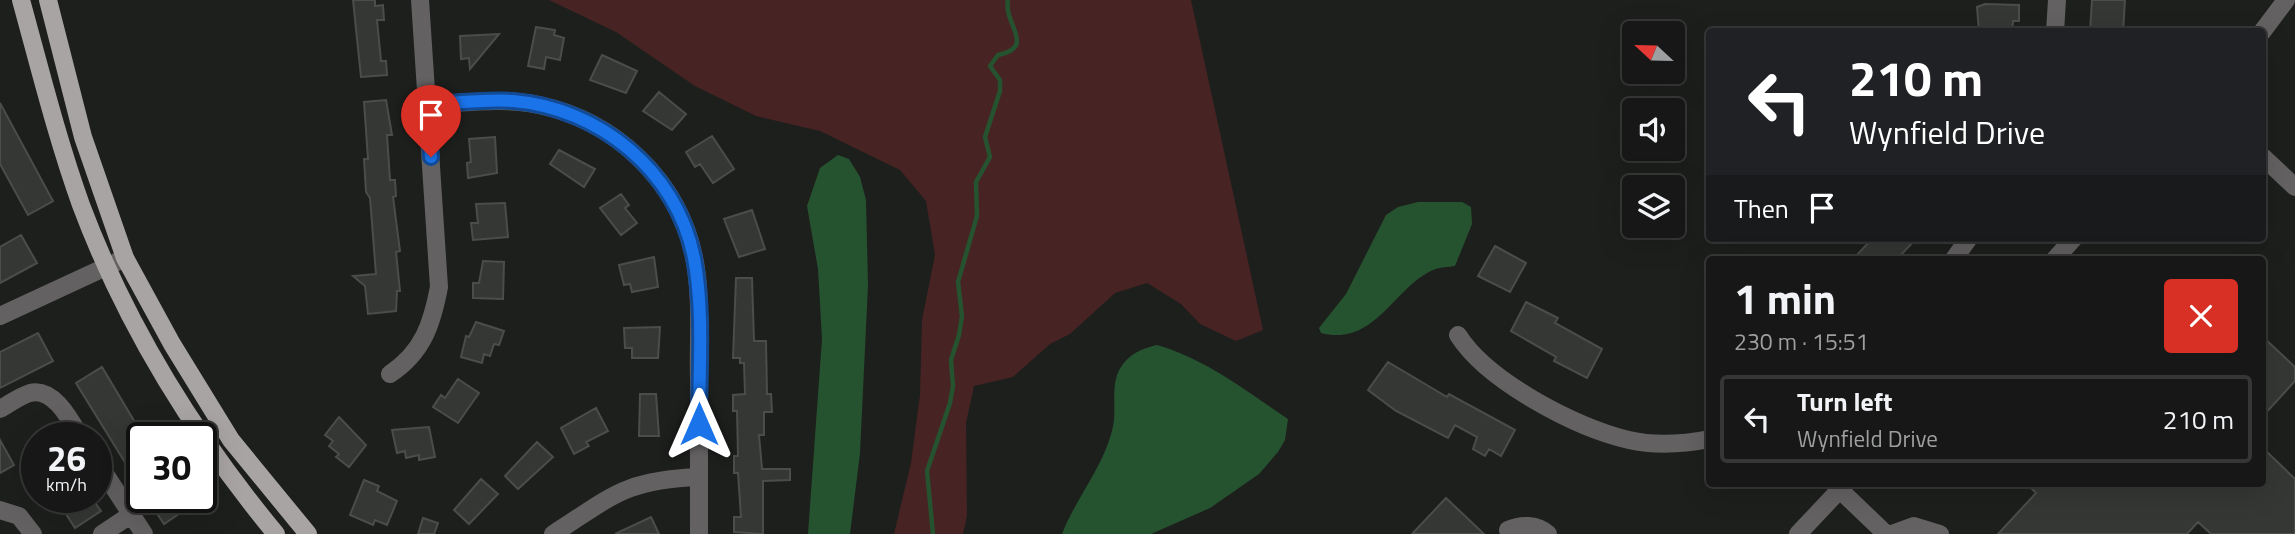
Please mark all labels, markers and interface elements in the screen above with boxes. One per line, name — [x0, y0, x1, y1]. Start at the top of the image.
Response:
north arrow — [1622, 21, 1685, 84]
map controls — [1622, 21, 1685, 238]
text: 210 m — [1849, 40, 1983, 115]
icon: left — [1734, 56, 1825, 147]
pin — [401, 85, 461, 157]
icon: arrive — [412, 96, 450, 134]
button: sound — [1622, 98, 1685, 161]
text: Wynfield Drive — [1849, 108, 2045, 156]
button: layers — [1622, 175, 1685, 238]
text: Then — [1734, 189, 1789, 228]
icon: arrive — [1803, 189, 1841, 227]
text: 1 min — [1734, 266, 1836, 330]
button: close — [2164, 279, 2238, 353]
text: 230 m · 15:51 — [1734, 324, 1869, 359]
text: Turn left — [1797, 382, 1892, 421]
position arrow — [662, 387, 736, 461]
icon: left — [1738, 400, 1776, 438]
text: 210 m — [2163, 400, 2234, 439]
text: Wynfield Drive — [1797, 421, 1938, 456]
speed limit sign: 30 — [126, 422, 217, 513]
text: 26 — [47, 431, 86, 485]
text: km/h — [46, 471, 87, 498]

